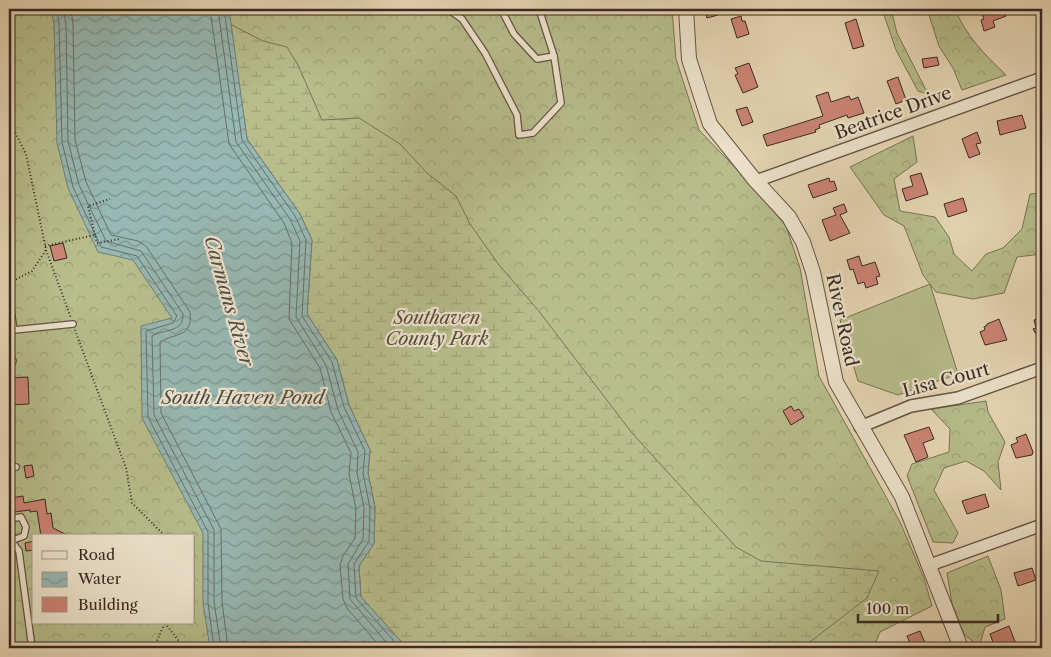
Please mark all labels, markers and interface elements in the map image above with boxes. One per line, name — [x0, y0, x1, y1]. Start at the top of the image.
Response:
street label: Beatrice Drive — [832, 82, 954, 144]
water label: Carmans River — [199, 233, 259, 370]
street label: River Road — [821, 272, 863, 368]
park label: Southaven County Park — [385, 307, 489, 350]
street label: Lisa Court — [900, 358, 993, 402]
water label: South Haven Pond — [161, 386, 326, 409]
legend — [32, 534, 195, 624]
text: Road — [78, 545, 115, 564]
text: Water — [77, 569, 122, 588]
scale bar — [858, 592, 998, 624]
text: Building — [78, 595, 138, 614]
text: 100 m — [866, 599, 909, 618]

